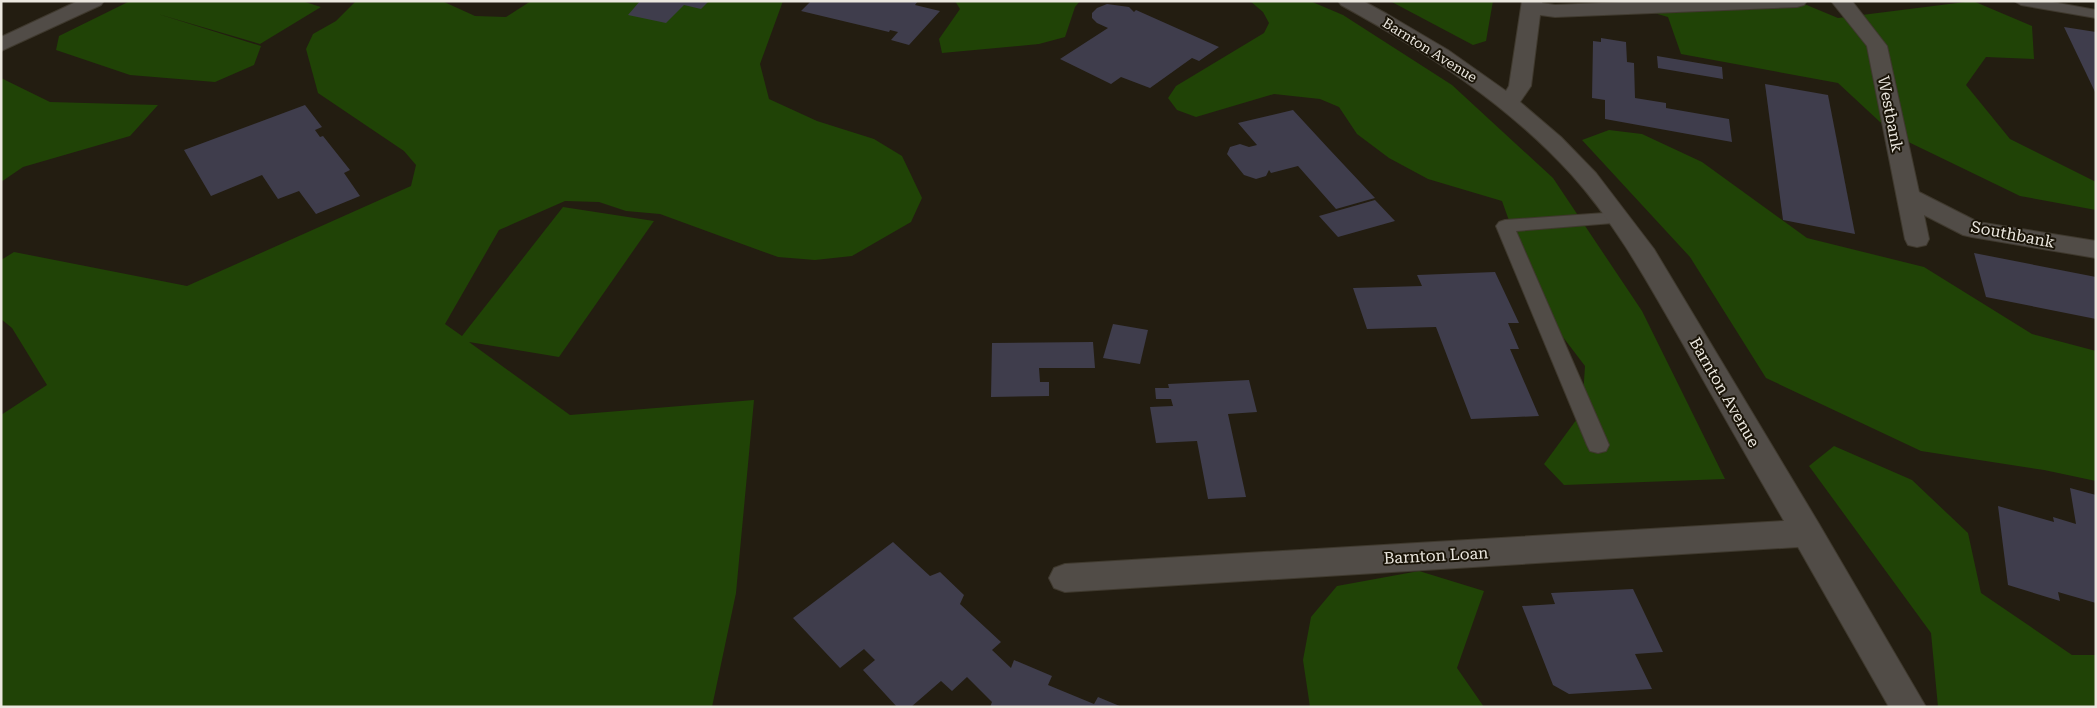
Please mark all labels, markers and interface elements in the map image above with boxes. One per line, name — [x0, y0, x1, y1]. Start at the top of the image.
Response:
street label: Barnton Avenue — [1380, 15, 1480, 86]
street label: Westbank — [1874, 74, 1907, 154]
street label: Southbank — [1969, 217, 2057, 252]
street label: Barnton Avenue — [1685, 334, 1764, 451]
street label: Barnton Loan — [1383, 543, 1489, 568]

